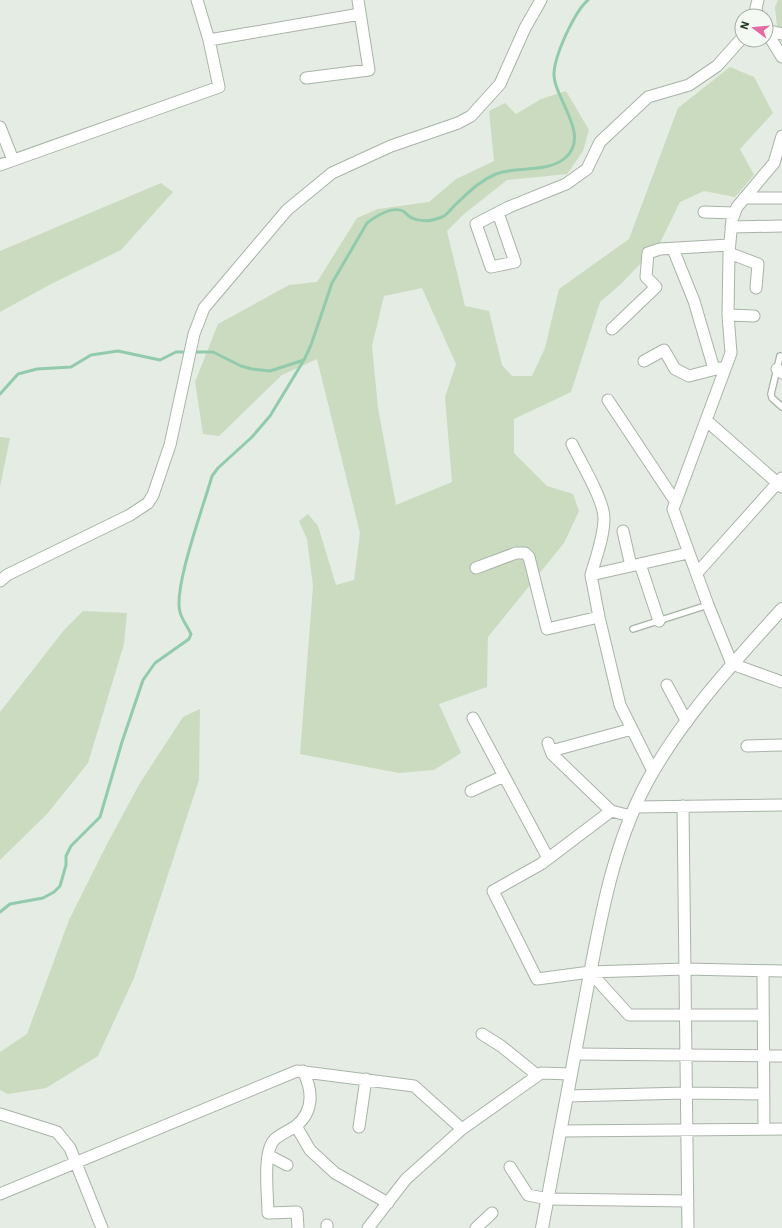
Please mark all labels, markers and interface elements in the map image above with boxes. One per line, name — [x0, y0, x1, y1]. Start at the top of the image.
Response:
north arrow — [734, 8, 774, 48]
text: N — [737, 19, 752, 31]

